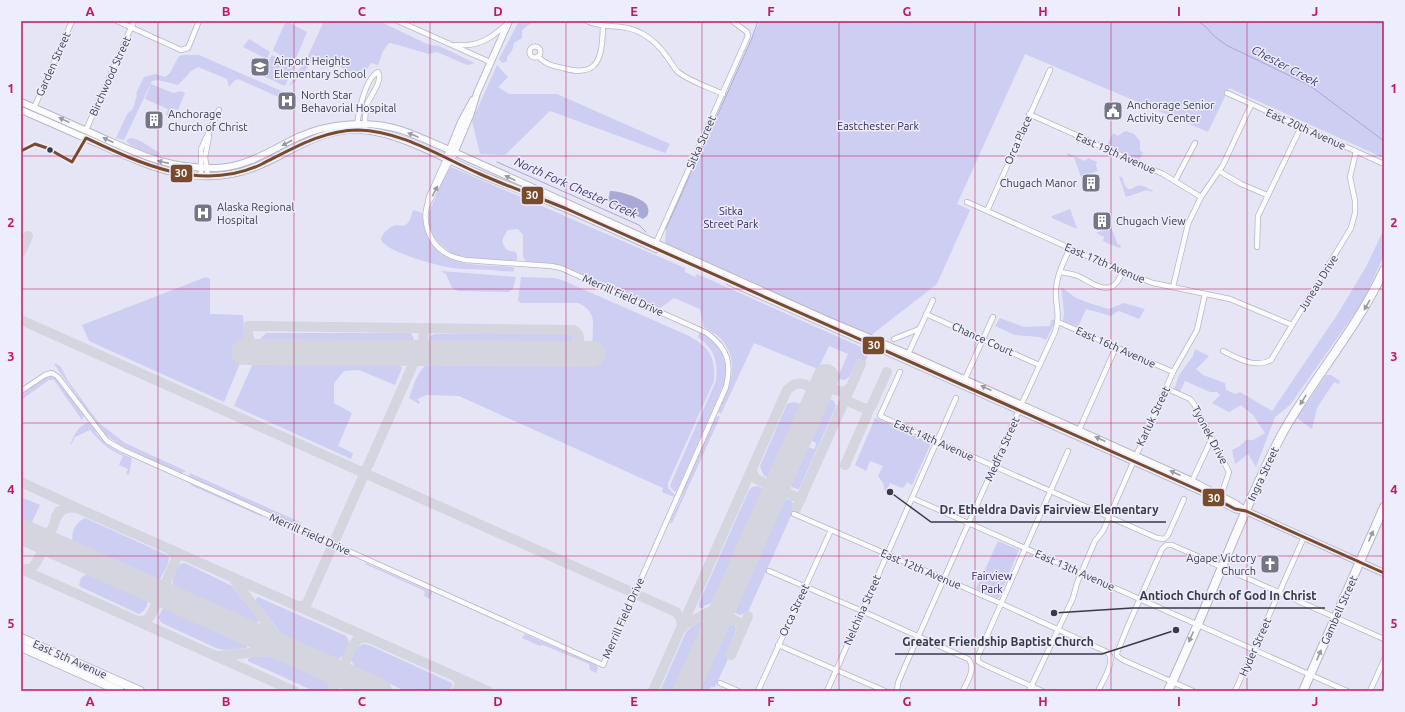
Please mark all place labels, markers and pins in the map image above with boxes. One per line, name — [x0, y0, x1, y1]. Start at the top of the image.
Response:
place label: Airport Heights Elementary School — [274, 55, 366, 80]
school or university icon: Airport Heights Elementary School — [249, 56, 271, 78]
place label: North Star Behavorial Hospital — [301, 89, 397, 114]
hospital icon: North Star Behavorial Hospital — [276, 90, 298, 112]
place label: Anchorage Senior Activity Center — [1127, 99, 1215, 124]
public building icon: Anchorage Senior Activity Center — [1102, 100, 1124, 122]
place label: Anchorage Church of Christ — [168, 108, 248, 133]
building icon: Anchorage Church of Christ — [143, 109, 165, 131]
unlabelled marker — [45, 145, 55, 155]
building icon: Chugach Manor — [1080, 172, 1102, 194]
place label: Chugach Manor — [1000, 177, 1078, 189]
place label: Alaska Regional Hospital — [217, 201, 294, 226]
hospital icon: Alaska Regional Hospital — [192, 202, 214, 224]
building icon: Chugach View — [1091, 210, 1113, 232]
place label: Chugach View — [1116, 215, 1186, 227]
callout: Dr. Etheldra Davis Fairview Elementary — [931, 498, 1166, 522]
place label: Agape Victory Church — [1186, 552, 1257, 577]
church icon: Agape Victory Church — [1259, 553, 1281, 575]
callout: Antioch Church of God In Christ — [1132, 584, 1325, 608]
callout: Greater Friendship Baptist Church — [895, 630, 1102, 654]

